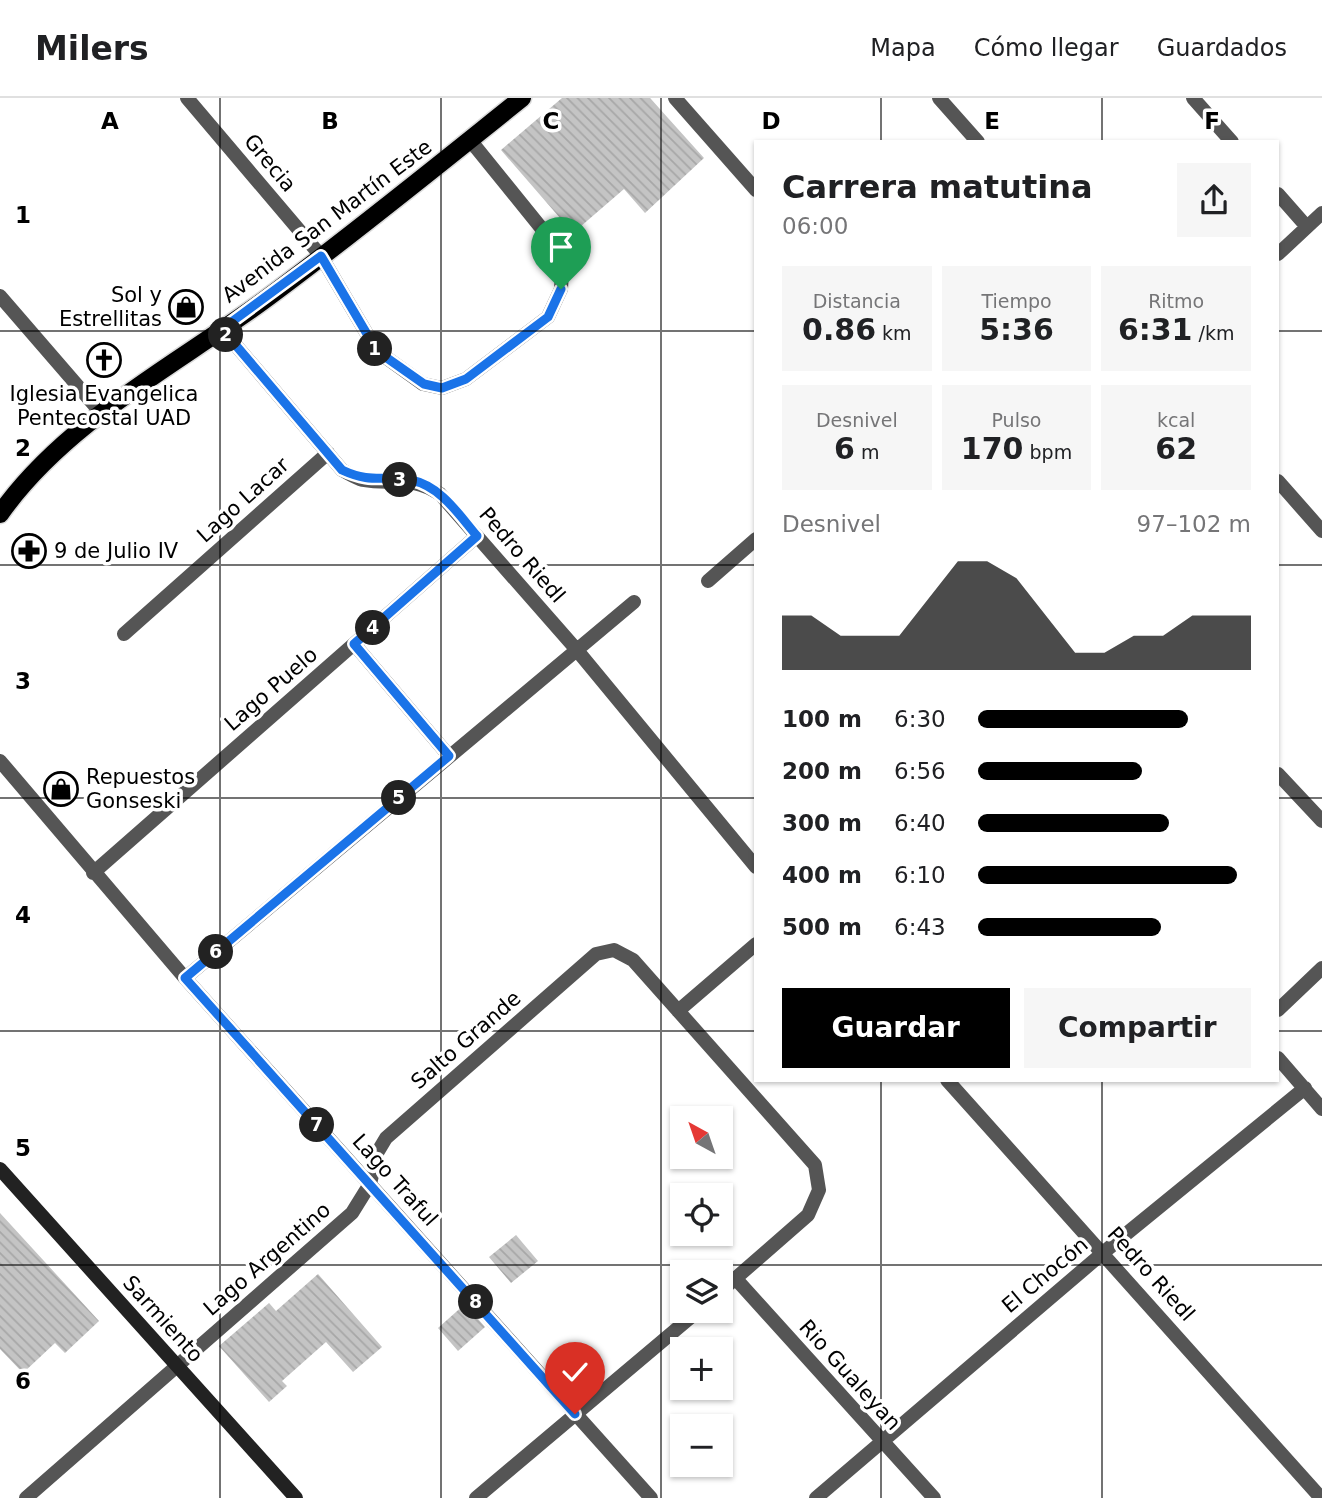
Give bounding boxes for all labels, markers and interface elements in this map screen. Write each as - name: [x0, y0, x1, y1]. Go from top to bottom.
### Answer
- text: Milers: [35, 29, 149, 68]
- text: Mapa: [870, 34, 936, 62]
- text: Cómo llegar: [974, 34, 1119, 62]
- text: Guardados: [1157, 34, 1287, 62]
- text: A: [101, 108, 119, 134]
- text: B: [321, 108, 339, 134]
- text: C: [543, 108, 559, 134]
- text: D: [761, 108, 781, 134]
- text: E: [984, 108, 1000, 134]
- text: F: [1204, 108, 1220, 134]
- street label: Grecia: [239, 129, 301, 197]
- street label: Avenida San Martín Este: [218, 134, 436, 308]
- button: share: [1177, 163, 1251, 237]
- text: Carrera matutina: [782, 168, 1093, 206]
- text: 1: [15, 202, 31, 228]
- text: 06:00: [782, 213, 848, 239]
- pin: [531, 217, 591, 289]
- icon: arrive: [542, 228, 580, 266]
- place label: Sol y Estrellitas: [59, 283, 162, 331]
- shop icon: Sol y Estrellitas: [167, 288, 205, 326]
- text: Distancia: [813, 290, 901, 312]
- text: Tiempo: [981, 290, 1052, 312]
- text: Ritmo: [1148, 290, 1204, 312]
- text: 0.86: [802, 312, 876, 347]
- text: 5:36: [979, 312, 1054, 347]
- text: 6:31: [1118, 312, 1193, 347]
- pin: 2: [208, 317, 244, 352]
- text: km: [876, 322, 912, 344]
- text: /km: [1193, 322, 1234, 344]
- text: 2: [219, 323, 232, 345]
- pin: 1: [358, 331, 392, 366]
- text: 1: [368, 337, 381, 359]
- church icon: Iglesia Evangelica Pentecostal UAD: [85, 341, 123, 379]
- place label: Iglesia Evangelica Pentecostal UAD: [10, 382, 198, 430]
- text: Desnivel: [816, 409, 898, 431]
- text: Pulso: [992, 409, 1041, 431]
- text: kcal: [1157, 409, 1195, 431]
- text: 6: [834, 431, 855, 466]
- text: 170: [961, 431, 1023, 466]
- text: 62: [1155, 431, 1197, 466]
- text: 2: [15, 435, 31, 461]
- text: m: [855, 441, 880, 463]
- text: bpm: [1023, 441, 1072, 463]
- street label: Lago Lacar: [192, 452, 294, 547]
- pin: 3: [382, 462, 418, 498]
- text: 3: [393, 468, 406, 490]
- street label: Pedro Riedl: [474, 502, 570, 608]
- text: Desnivel: [782, 511, 881, 537]
- text: 97–102 m: [1137, 511, 1251, 537]
- pharmacy icon: 9 de Julio IV: [10, 532, 48, 570]
- place label: 9 de Julio IV: [54, 539, 179, 563]
- pin: 4: [356, 610, 390, 646]
- text: 4: [366, 616, 379, 638]
- street label: Lago Puelo: [220, 642, 322, 736]
- text: 3: [15, 668, 31, 694]
- text: 100 m: [782, 706, 862, 732]
- text: 6:30: [894, 706, 946, 732]
- text: 200 m: [782, 758, 862, 784]
- text: 6:56: [894, 758, 946, 784]
- place label: Repuestos Gonseski: [86, 765, 195, 813]
- shop icon: Repuestos Gonseski: [42, 770, 80, 808]
- pin: 5: [382, 780, 416, 816]
- text: 5: [392, 786, 405, 808]
- text: 300 m: [782, 810, 862, 836]
- text: 6:40: [894, 810, 946, 836]
- text: 400 m: [782, 862, 862, 888]
- text: 6:10: [894, 862, 946, 888]
- text: 4: [15, 902, 31, 928]
- text: 500 m: [782, 914, 862, 940]
- text: 6:43: [894, 914, 946, 940]
- pin: 6: [198, 934, 234, 970]
- text: 6: [209, 940, 222, 962]
- street label: Salto Grande: [406, 986, 526, 1094]
- button: Guardar: [782, 988, 1010, 1068]
- button: Compartir: [1024, 988, 1251, 1068]
- north arrow: [670, 1106, 733, 1169]
- map controls: [670, 1106, 733, 1477]
- pin: 7: [300, 1108, 334, 1142]
- text: 7: [310, 1113, 323, 1135]
- street label: Lago Traful: [348, 1129, 442, 1231]
- text: 5: [15, 1135, 31, 1161]
- button: locate: [670, 1183, 733, 1246]
- street label: Lago Argentino: [199, 1198, 335, 1320]
- street label: Pedro Riedl: [1102, 1222, 1200, 1326]
- street label: El Chocón: [997, 1232, 1093, 1318]
- button: layers: [670, 1260, 733, 1323]
- street label: Sarmiento: [118, 1271, 208, 1367]
- pin: 8: [458, 1284, 494, 1320]
- text: 8: [469, 1290, 482, 1312]
- street label: Rio Gualeyan: [794, 1315, 906, 1435]
- button: +: [670, 1337, 733, 1400]
- pin: [545, 1342, 605, 1414]
- icon: check: [556, 1353, 594, 1391]
- text: 6: [15, 1368, 31, 1394]
- button: −: [670, 1414, 733, 1477]

